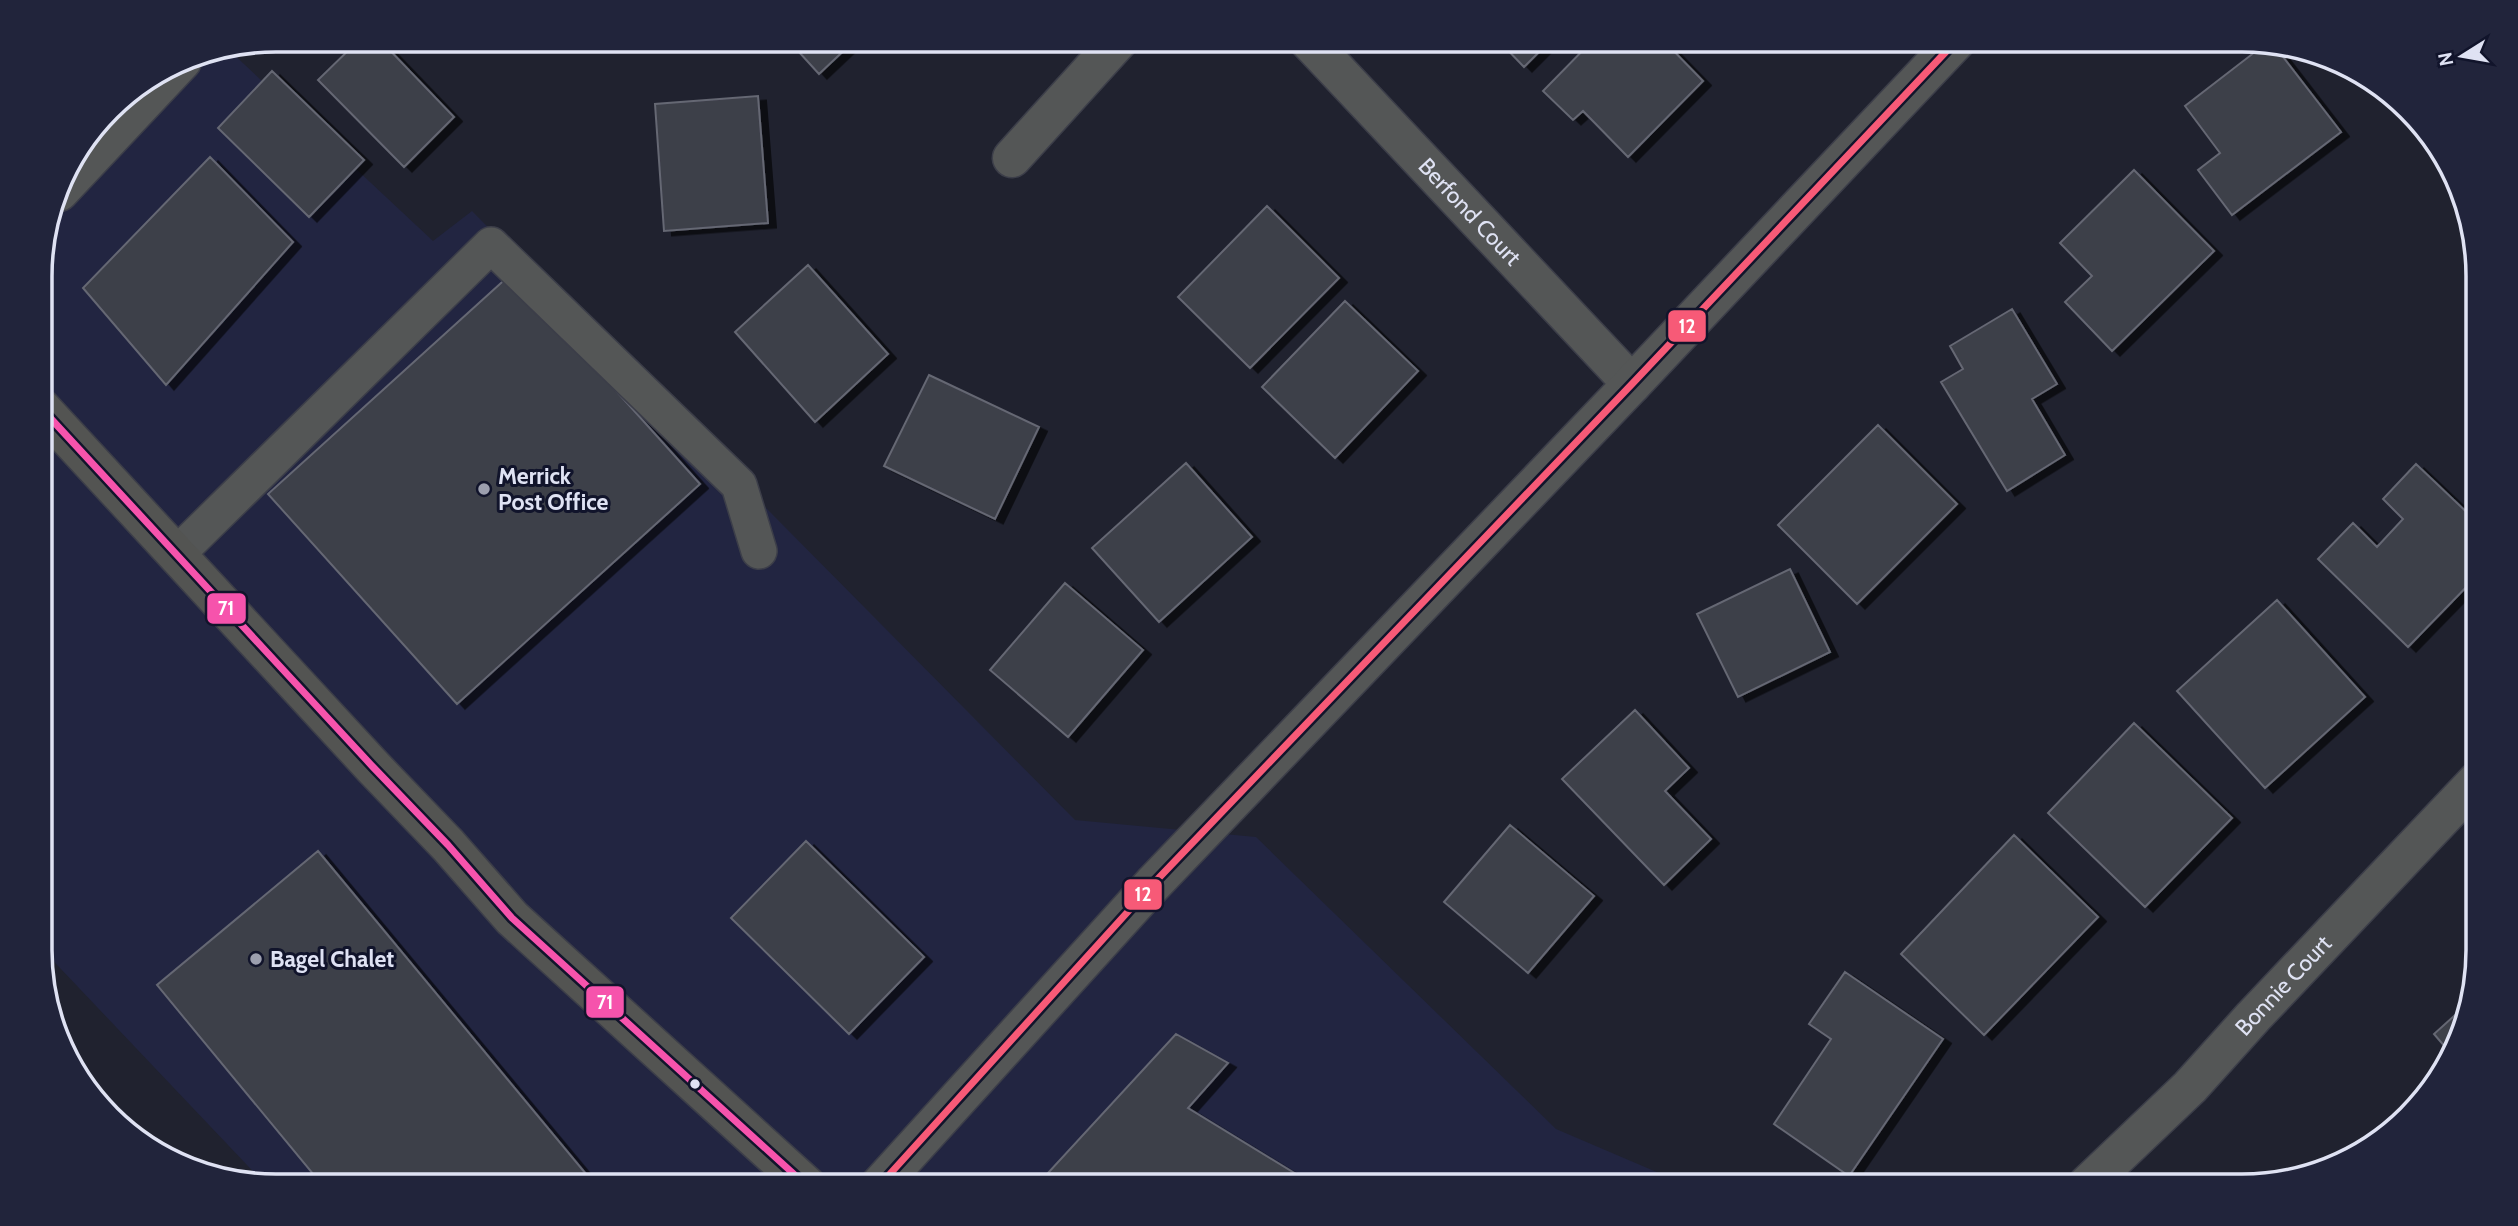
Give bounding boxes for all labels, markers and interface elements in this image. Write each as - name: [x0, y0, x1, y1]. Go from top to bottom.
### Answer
- north arrow: [2427, 21, 2497, 91]
- text: N: [2433, 50, 2458, 68]
- street label: Berfond Court: [1413, 152, 1527, 272]
- line badge: 12: [1667, 309, 1707, 343]
- text: 12: [1678, 315, 1696, 338]
- place label: Merrick Post Office: [498, 462, 609, 516]
- marker: Merrick Post Office: [476, 481, 492, 497]
- line badge: 71: [206, 592, 247, 625]
- text: 71: [218, 597, 234, 620]
- line badge: 12: [1123, 878, 1163, 911]
- text: 12: [1134, 883, 1152, 906]
- street label: Bonnie Court: [2229, 929, 2337, 1041]
- place label: Bagel Chalet: [270, 945, 394, 973]
- marker: Bagel Chalet: [248, 951, 264, 967]
- line badge: 71: [585, 985, 625, 1019]
- text: 71: [597, 991, 613, 1014]
- unlabelled marker: [688, 1077, 702, 1091]

